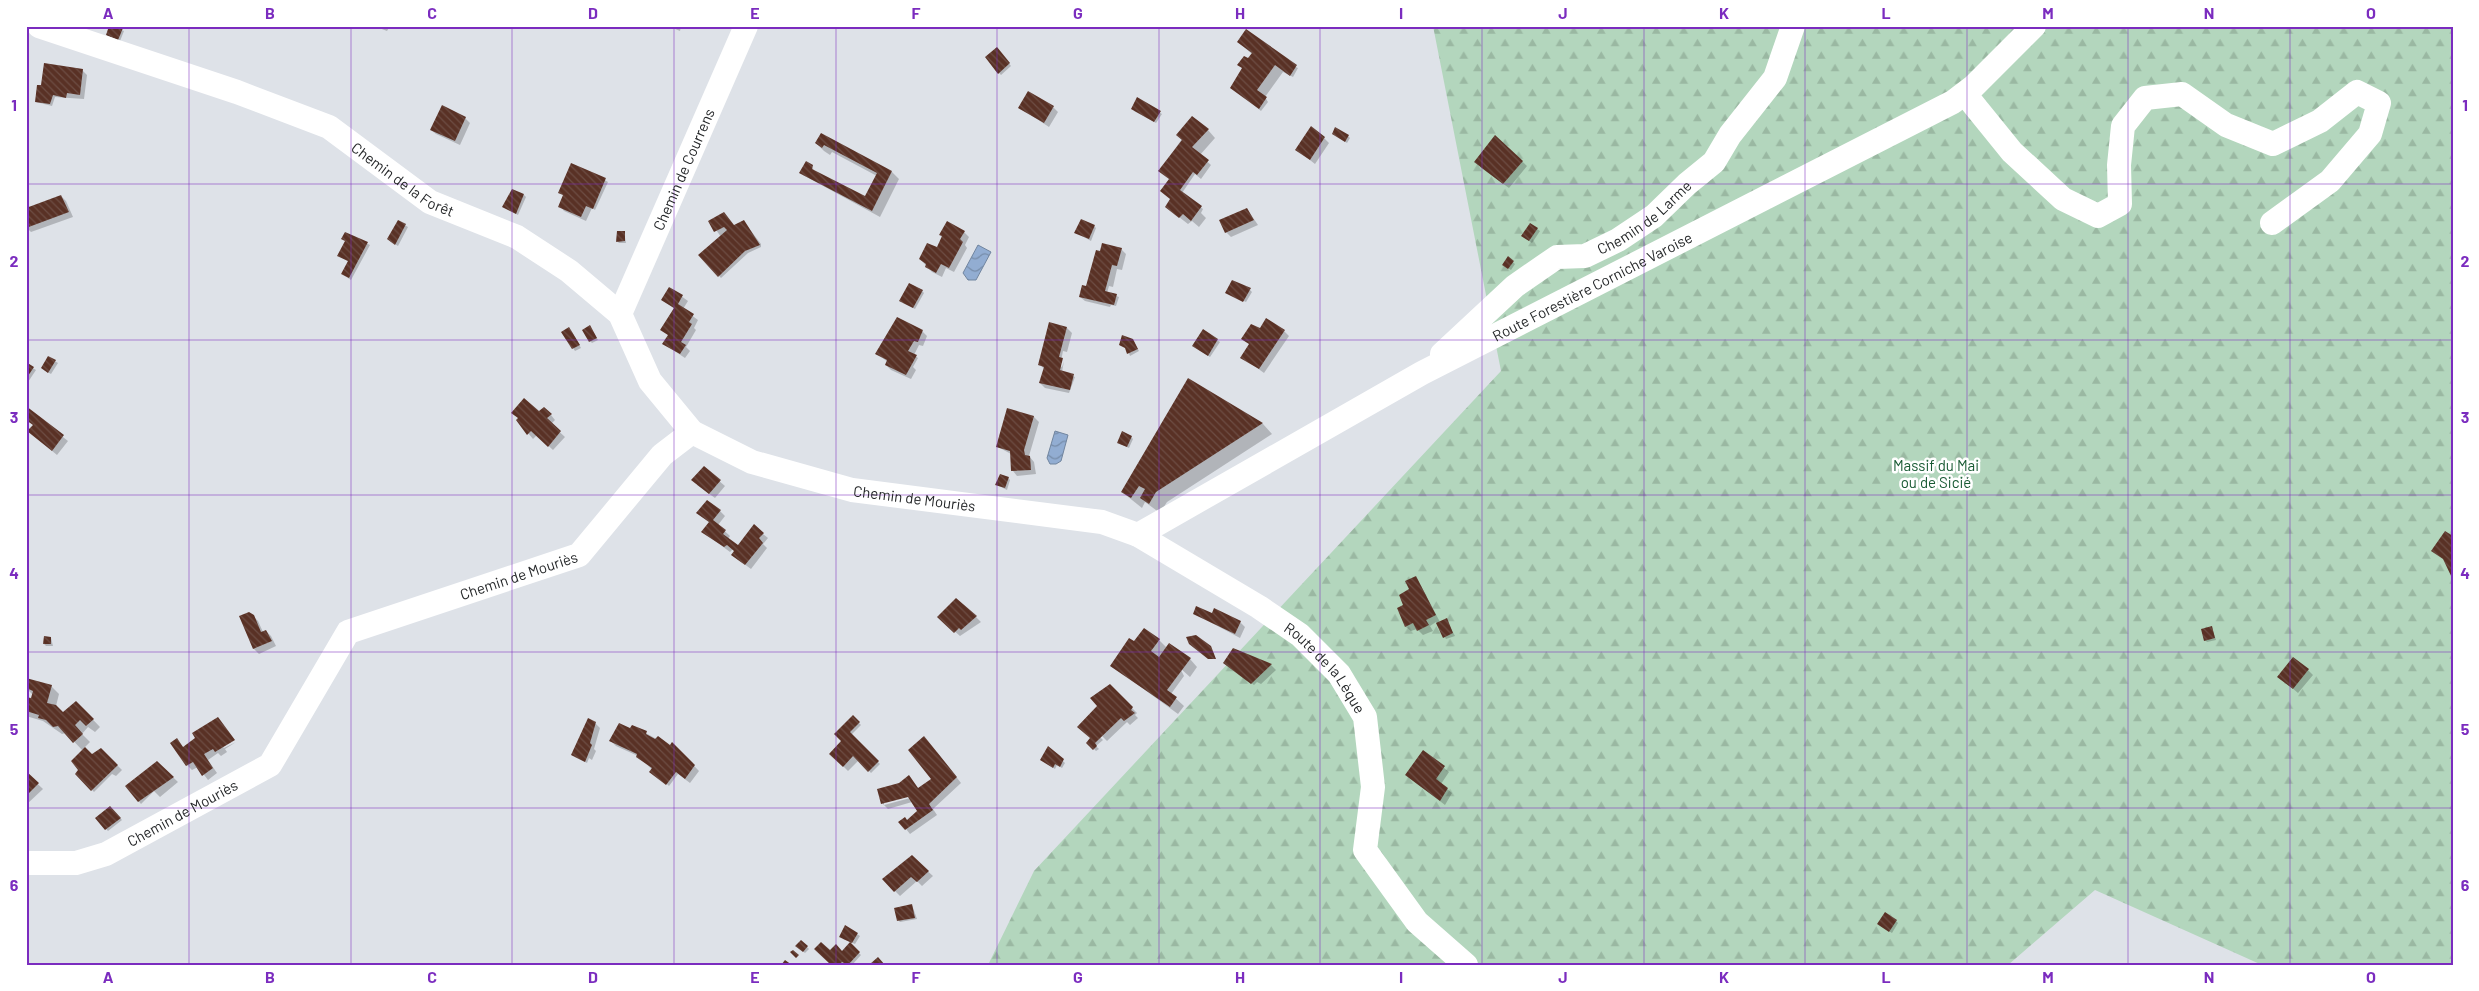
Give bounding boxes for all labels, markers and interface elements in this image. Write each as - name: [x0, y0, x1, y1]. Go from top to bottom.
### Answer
- text: A: [103, 3, 114, 22]
- text: B: [265, 3, 275, 22]
- text: C: [427, 3, 437, 22]
- text: D: [588, 3, 598, 22]
- text: E: [750, 3, 760, 22]
- text: F: [912, 3, 921, 22]
- text: G: [1073, 3, 1083, 22]
- text: H: [1235, 3, 1245, 22]
- text: I: [1399, 3, 1403, 22]
- text: J: [1558, 3, 1568, 22]
- text: K: [1719, 3, 1729, 22]
- text: L: [1881, 3, 1891, 22]
- text: M: [2042, 3, 2054, 22]
- text: N: [2204, 3, 2214, 22]
- text: O: [2366, 3, 2376, 22]
- text: 1: [11, 95, 17, 114]
- text: 1: [2462, 95, 2468, 114]
- street label: Chemin de Courrens: [649, 106, 718, 233]
- street label: Chemin de la Forêt: [348, 138, 457, 220]
- street label: Chemin de Larme: [1594, 176, 1695, 258]
- street label: Route Forestière Corniche Varoise: [1489, 228, 1695, 345]
- text: 2: [10, 251, 19, 270]
- text: 2: [2461, 251, 2470, 270]
- text: 3: [10, 407, 18, 426]
- text: 3: [2461, 407, 2469, 426]
- park label: Massif du Mai ou de Sicié: [1893, 456, 1979, 491]
- street label: Chemin de Mouriès: [852, 481, 977, 515]
- street label: Chemin de Mouriès: [457, 547, 580, 603]
- text: 4: [9, 563, 19, 582]
- text: 4: [2460, 563, 2470, 582]
- street label: Route de la Lèque: [1281, 618, 1369, 716]
- text: 5: [10, 719, 19, 738]
- text: 5: [2461, 719, 2470, 738]
- street label: Chemin de Mouriès: [124, 775, 241, 850]
- text: 6: [10, 875, 19, 894]
- text: 6: [2461, 875, 2470, 894]
- text: A: [103, 967, 114, 986]
- text: B: [265, 967, 275, 986]
- text: C: [427, 967, 437, 986]
- text: D: [588, 967, 598, 986]
- text: E: [750, 967, 760, 986]
- text: F: [912, 967, 921, 986]
- text: G: [1073, 967, 1083, 986]
- text: H: [1235, 967, 1245, 986]
- text: I: [1399, 967, 1403, 986]
- text: J: [1558, 967, 1568, 986]
- text: K: [1719, 967, 1729, 986]
- text: L: [1881, 967, 1891, 986]
- text: M: [2042, 967, 2054, 986]
- text: N: [2204, 967, 2214, 986]
- text: O: [2366, 967, 2376, 986]

